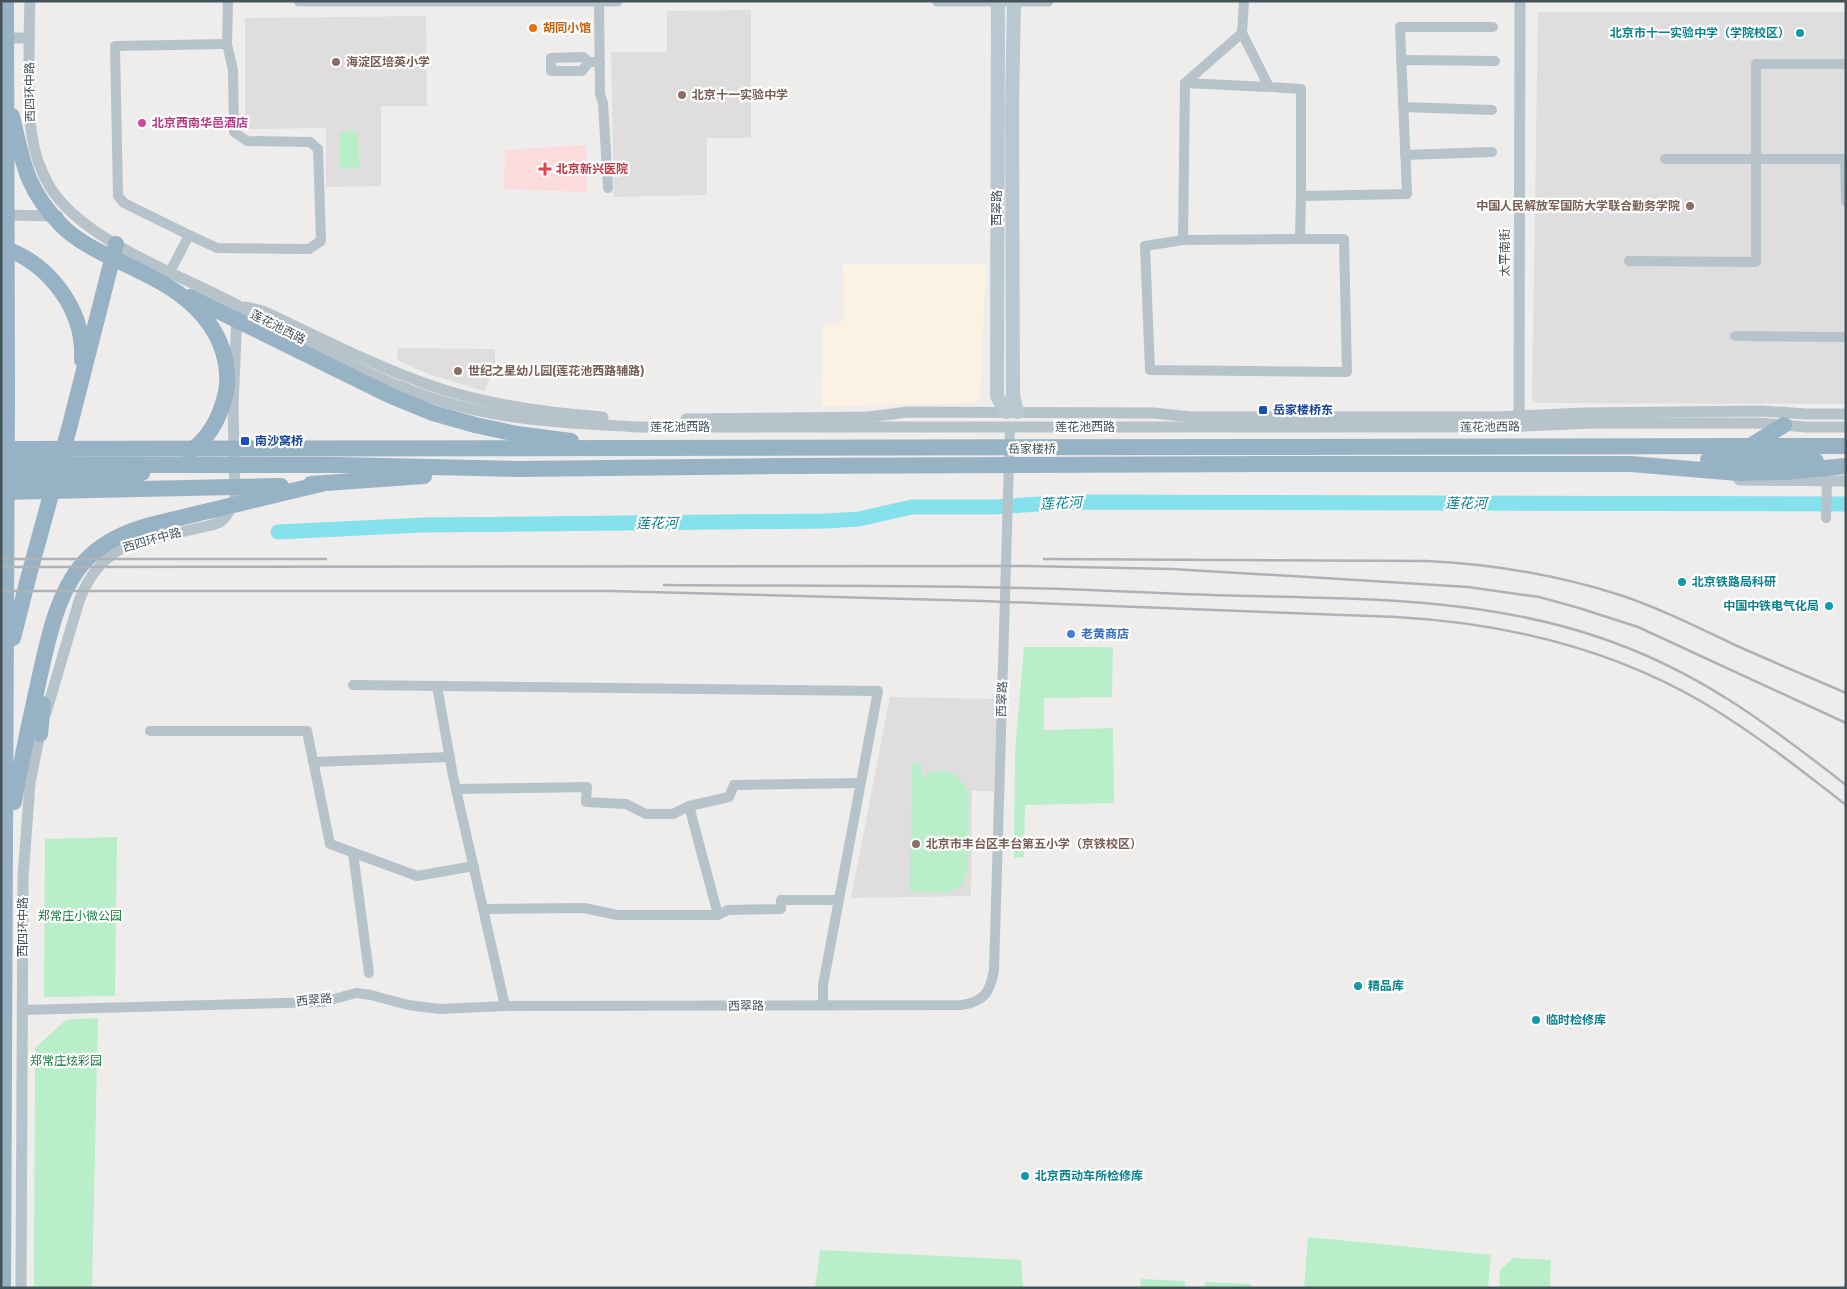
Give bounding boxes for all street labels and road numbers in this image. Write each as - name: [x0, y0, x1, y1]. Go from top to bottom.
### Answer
- street label: 西四环中路: [21, 62, 38, 122]
- street label: 西翠路: [989, 190, 1004, 226]
- street label: 太平南街: [1497, 229, 1512, 277]
- street label: 莲花池西路: [248, 306, 308, 347]
- street label: 莲花池西路: [1460, 418, 1520, 435]
- street label: 莲花池西路: [650, 419, 710, 434]
- street label: 莲花池西路: [1055, 419, 1115, 434]
- street label: 岳家楼桥: [1008, 441, 1056, 456]
- street label: 西四环中路: [121, 524, 183, 555]
- street label: 西翠路: [993, 681, 1010, 717]
- street label: 西四环中路: [15, 897, 30, 957]
- street label: 西翠路: [295, 990, 333, 1009]
- street label: 西翠路: [728, 998, 764, 1013]

